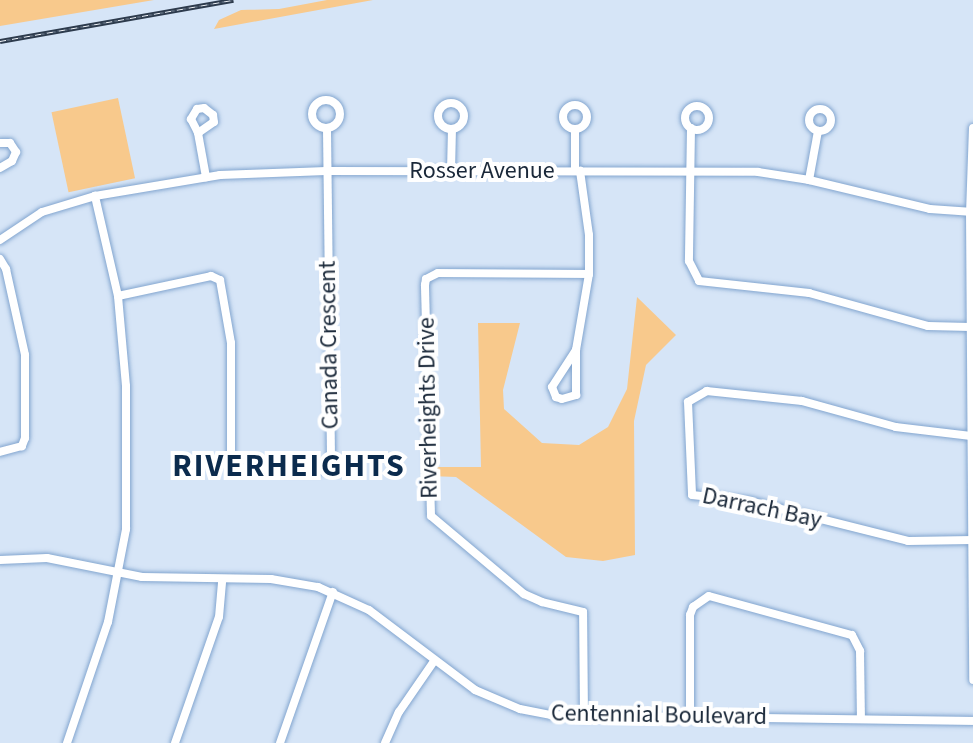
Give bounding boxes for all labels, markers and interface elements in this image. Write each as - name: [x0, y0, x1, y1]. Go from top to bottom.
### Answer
- street label: Rosser Avenue: [409, 157, 555, 185]
- street label: Canada Crescent: [313, 260, 345, 430]
- street label: Riverheights Drive: [412, 317, 444, 499]
- district label: RIVERHEIGHTS: [172, 447, 406, 485]
- street label: Darrach Bay: [700, 481, 824, 535]
- street label: Centennial Boulevard: [551, 699, 767, 731]

